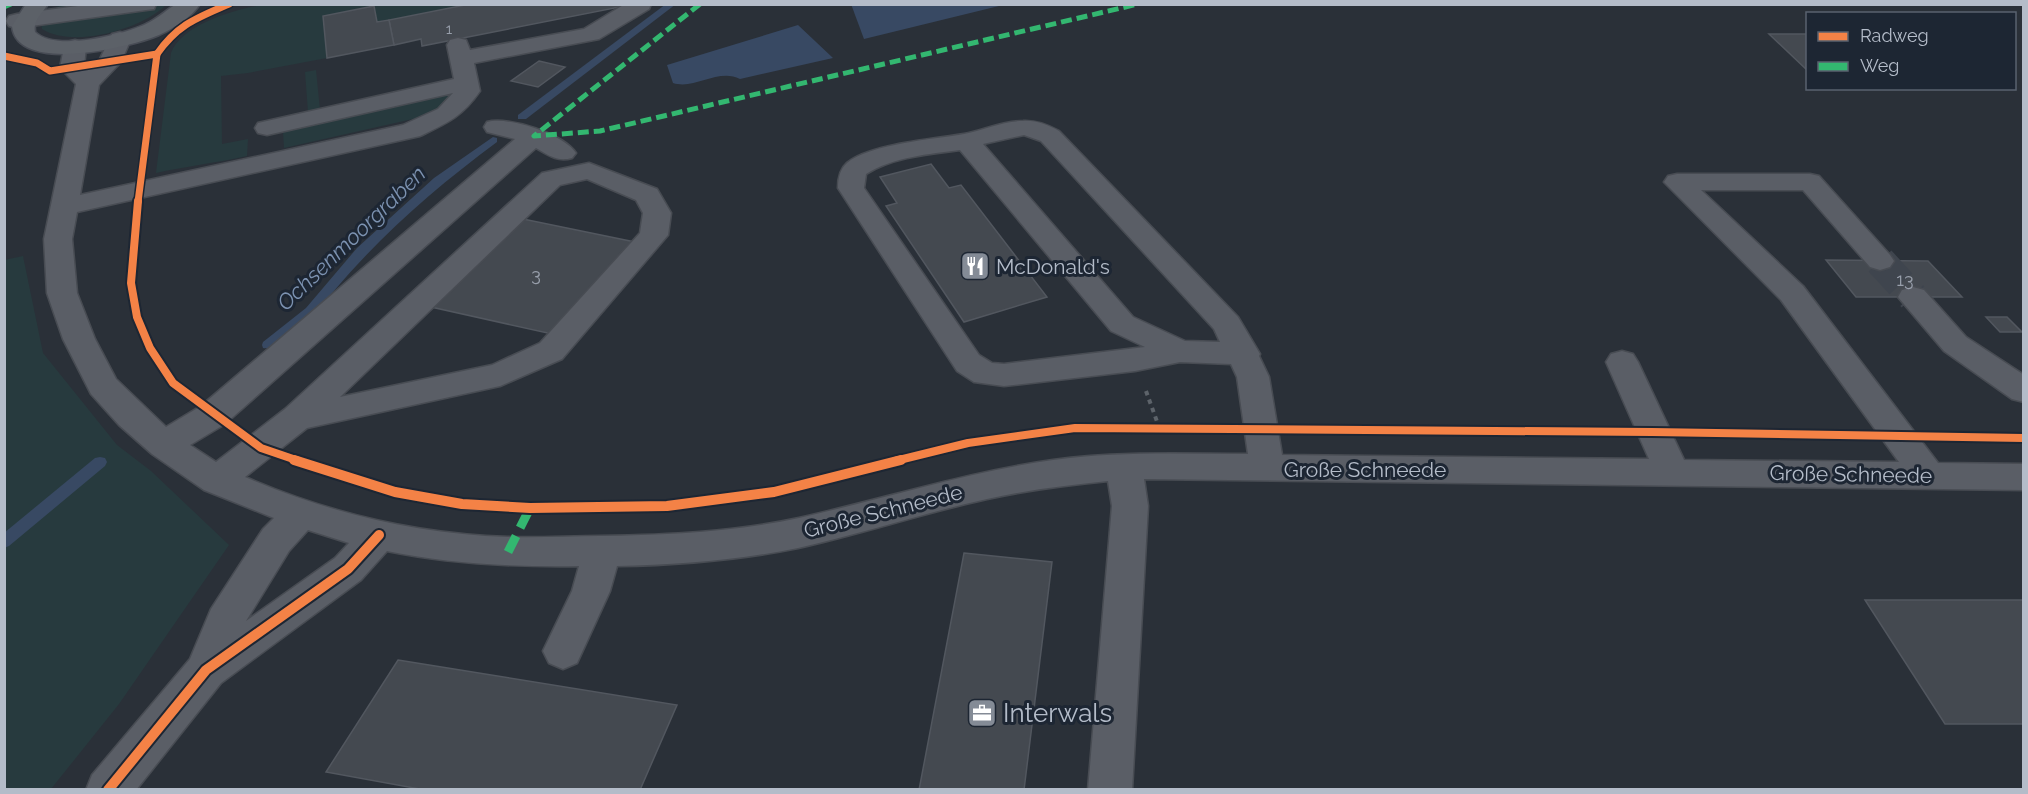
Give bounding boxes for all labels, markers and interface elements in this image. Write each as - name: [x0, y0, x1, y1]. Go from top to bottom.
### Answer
- legend: [1806, 12, 2016, 90]
- house number: 1: [446, 20, 453, 38]
- text: Radweg: [1860, 25, 1929, 46]
- text: Weg: [1860, 55, 1899, 76]
- water label: Ochsenmoorgraben: [271, 160, 431, 316]
- restaurant icon: McDonald's: [959, 250, 991, 282]
- place label: McDonald's: [996, 254, 1110, 279]
- house number: 3: [531, 264, 541, 285]
- house number: 13: [1896, 269, 1914, 290]
- street label: Große Schneede: [1284, 457, 1446, 482]
- street label: Große Schneede: [1769, 460, 1933, 488]
- street label: Große Schneede: [801, 479, 965, 543]
- office icon: Interwals: [966, 697, 998, 729]
- place label: Interwals: [1003, 698, 1112, 728]

